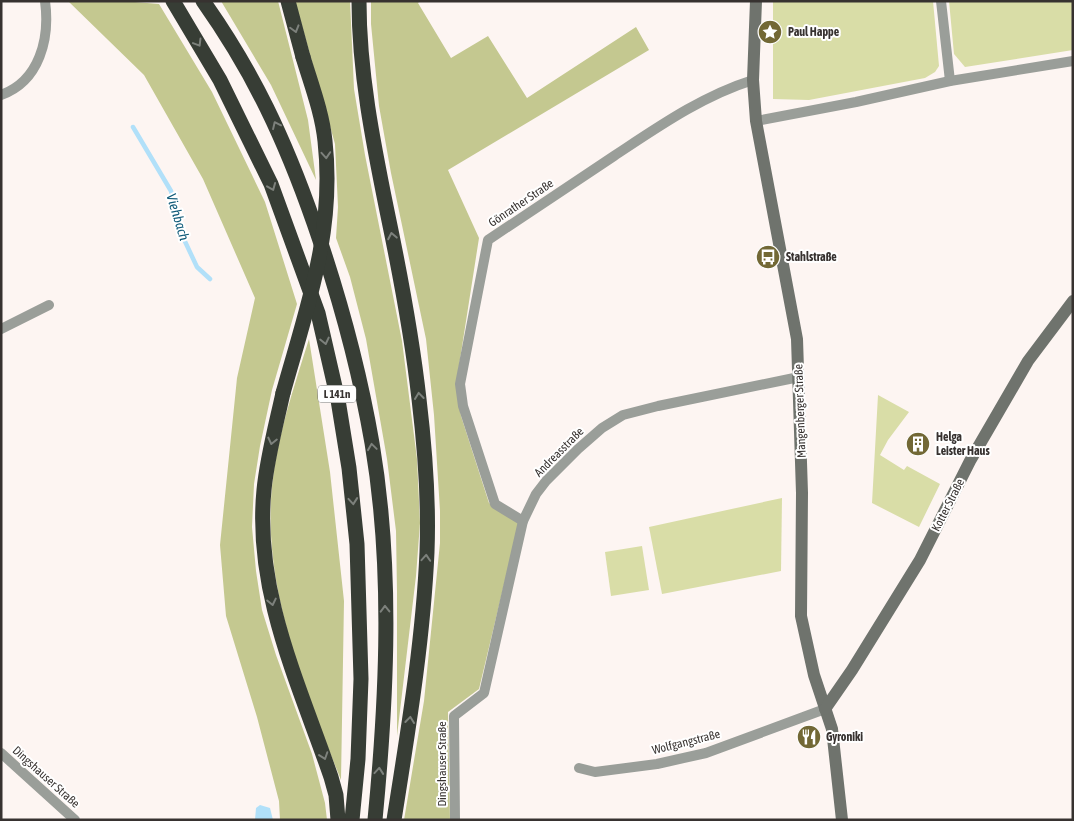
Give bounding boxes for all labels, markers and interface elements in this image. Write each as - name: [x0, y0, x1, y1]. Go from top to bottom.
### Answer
- place icon: Paul Happe: [757, 19, 783, 45]
- one-way arrow: [289, 24, 299, 33]
- place label: Paul Happe: [788, 25, 840, 39]
- one-way arrow: [192, 37, 202, 46]
- one-way arrow: [271, 121, 282, 130]
- one-way arrow: [320, 151, 331, 159]
- street label: Gönrather Straße: [486, 176, 556, 230]
- one-way arrow: [266, 183, 276, 191]
- water label: Viehbach: [163, 192, 193, 243]
- one-way arrow: [387, 231, 398, 240]
- bus stop icon: Stahlstraße: [755, 244, 781, 270]
- place label: Stahlstraße: [786, 250, 837, 264]
- one-way arrow: [319, 337, 330, 345]
- street label: Mangenberger Straße: [791, 364, 809, 458]
- road number: L 141n: [318, 386, 356, 402]
- one-way arrow: [414, 392, 425, 400]
- street label: Andreasstraße: [531, 424, 587, 480]
- place label: Helga Leister Haus: [936, 430, 990, 458]
- building icon: Helga Leister Haus: [905, 431, 931, 457]
- one-way arrow: [267, 437, 278, 445]
- one-way arrow: [367, 443, 378, 451]
- street label: Kotter Straße: [929, 476, 967, 534]
- one-way arrow: [347, 497, 358, 505]
- one-way arrow: [421, 554, 432, 562]
- one-way arrow: [266, 598, 277, 607]
- one-way arrow: [380, 605, 390, 612]
- one-way arrow: [404, 715, 414, 724]
- street label: Dingshauser Straße: [435, 721, 449, 807]
- restaurant icon: Gyroniki: [796, 724, 822, 750]
- street label: Wolfgangstraße: [651, 727, 721, 757]
- place label: Gyroniki: [826, 730, 863, 744]
- street label: Dingshauser Straße: [10, 743, 82, 811]
- one-way arrow: [318, 751, 328, 760]
- one-way arrow: [373, 767, 384, 775]

